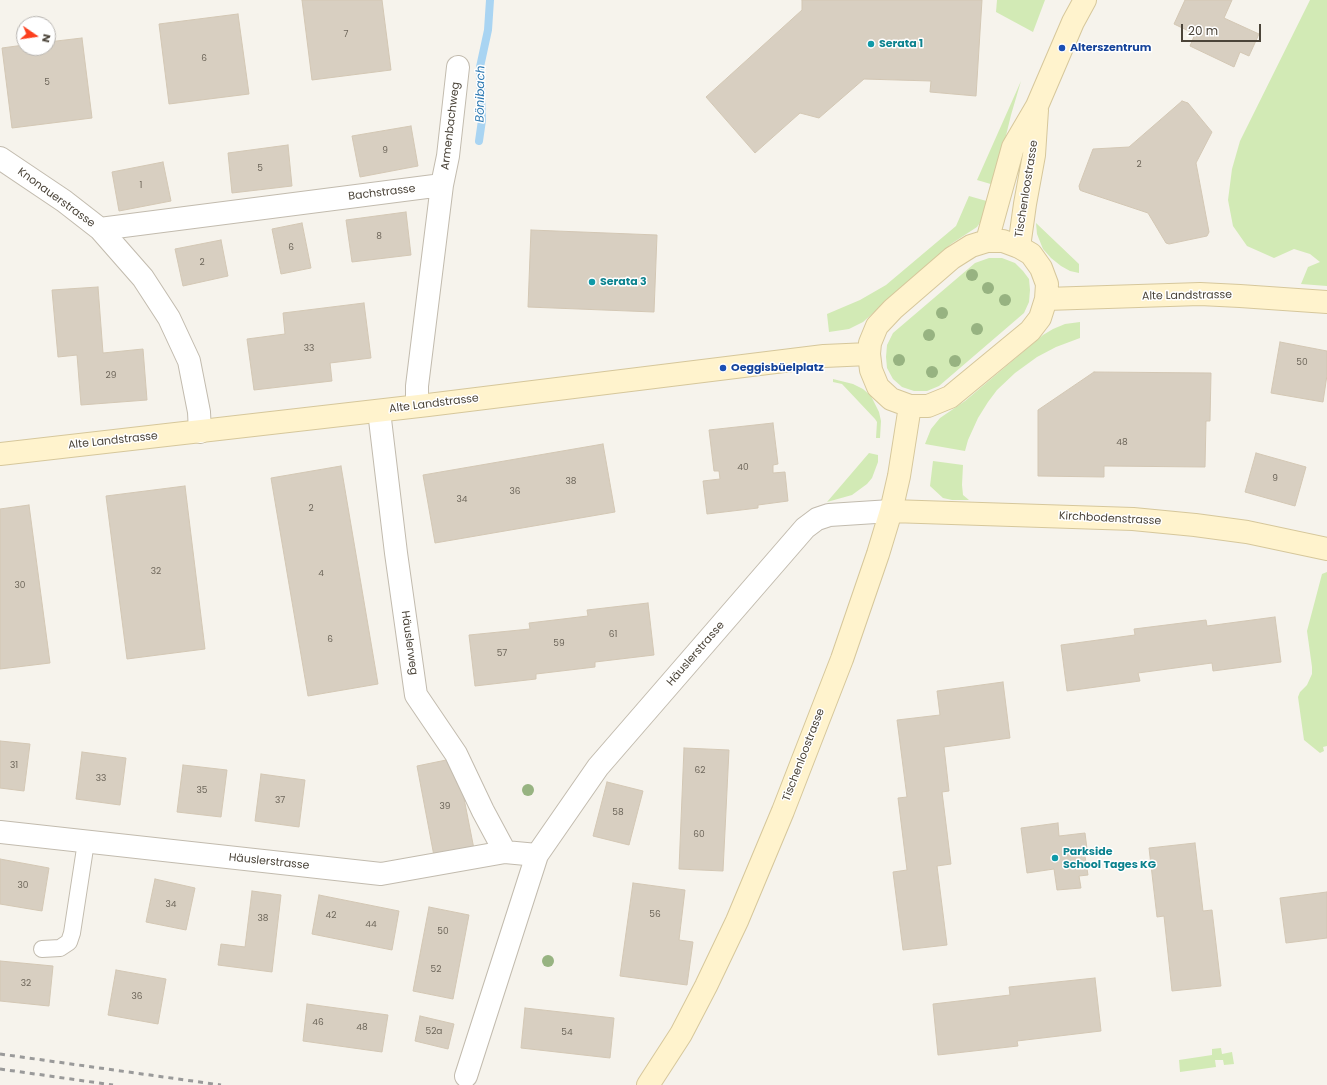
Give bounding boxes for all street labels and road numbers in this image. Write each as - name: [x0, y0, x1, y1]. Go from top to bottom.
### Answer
- street label: Armenbachweg: [439, 81, 463, 171]
- street label: Tischenloostrasse: [1013, 139, 1041, 239]
- street label: Knonauerstrasse: [15, 165, 97, 231]
- street label: Bachstrasse: [348, 182, 416, 204]
- street label: Alte Landstrasse: [1142, 289, 1232, 303]
- street label: Alte Landstrasse: [388, 392, 480, 416]
- street label: Alte Landstrasse: [67, 430, 159, 452]
- street label: Kirchbodenstrasse: [1058, 510, 1162, 528]
- street label: Häuslerweg: [398, 610, 420, 676]
- street label: Häuslerstrasse: [664, 619, 728, 689]
- street label: Tischenloostrasse: [780, 707, 828, 803]
- street label: Häuslerstrasse: [228, 851, 310, 873]

